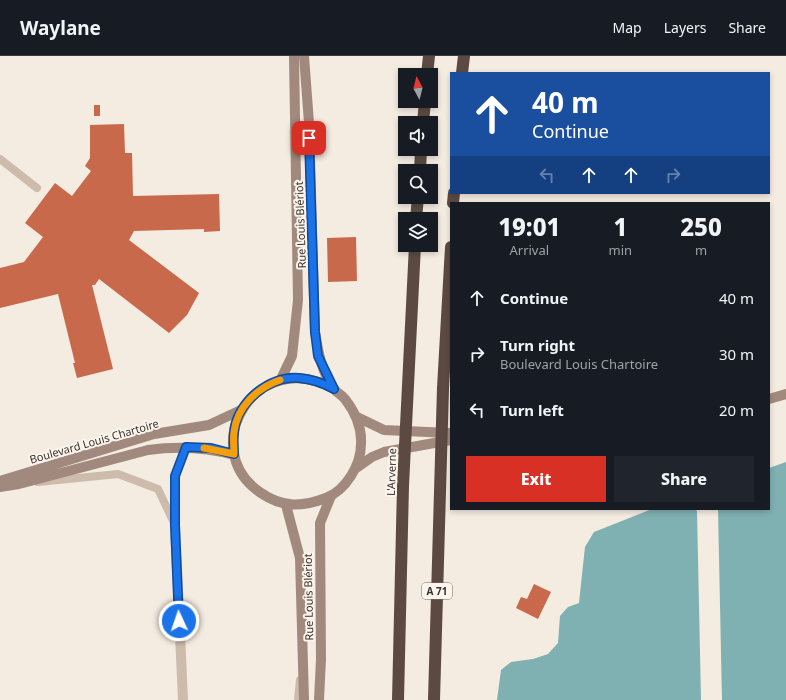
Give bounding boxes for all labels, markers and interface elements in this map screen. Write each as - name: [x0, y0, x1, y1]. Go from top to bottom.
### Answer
- text: Waylane: [20, 15, 101, 41]
- text: Map: [613, 18, 642, 37]
- text: Layers: [664, 18, 706, 37]
- text: Share: [728, 18, 766, 37]
- north arrow: [398, 68, 438, 108]
- map controls: [398, 68, 438, 252]
- text: 40 m: [532, 83, 599, 121]
- icon: ahead: [466, 88, 518, 140]
- button: sound: [398, 116, 438, 156]
- text: Continue: [532, 119, 609, 143]
- pin: [292, 121, 326, 155]
- icon: arrive: [298, 127, 320, 149]
- button: search: [398, 164, 438, 204]
- icon: left: [536, 164, 558, 186]
- icon: ahead: [578, 164, 600, 186]
- icon: ahead: [620, 164, 642, 186]
- icon: right: [662, 164, 684, 186]
- street label: Rue Louis Blériot: [291, 181, 309, 269]
- text: 19:01: [498, 210, 560, 243]
- text: 1: [613, 210, 627, 243]
- text: 250: [680, 210, 722, 243]
- button: layers: [398, 212, 438, 252]
- text: Arrival: [509, 241, 549, 259]
- text: min: [609, 241, 632, 259]
- text: m: [695, 241, 707, 259]
- icon: ahead: [466, 287, 488, 309]
- text: Continue: [500, 288, 568, 308]
- text: 40 m: [719, 288, 754, 308]
- text: Turn right: [500, 335, 575, 355]
- icon: right: [466, 343, 488, 365]
- text: 30 m: [719, 344, 754, 364]
- text: Boulevard Louis Chartoire: [500, 355, 658, 373]
- icon: left: [466, 399, 488, 421]
- text: Turn left: [500, 400, 564, 420]
- text: 20 m: [719, 400, 754, 420]
- street label: Boulevard Louis Chartoire: [28, 415, 160, 467]
- street label: L'Arverne: [383, 448, 399, 496]
- button: Exit: [466, 456, 606, 502]
- button: Share: [614, 456, 754, 502]
- street label: Rue Louis Blériot: [300, 553, 316, 641]
- road number: A 71: [422, 583, 452, 599]
- position arrow: [158, 600, 200, 642]

